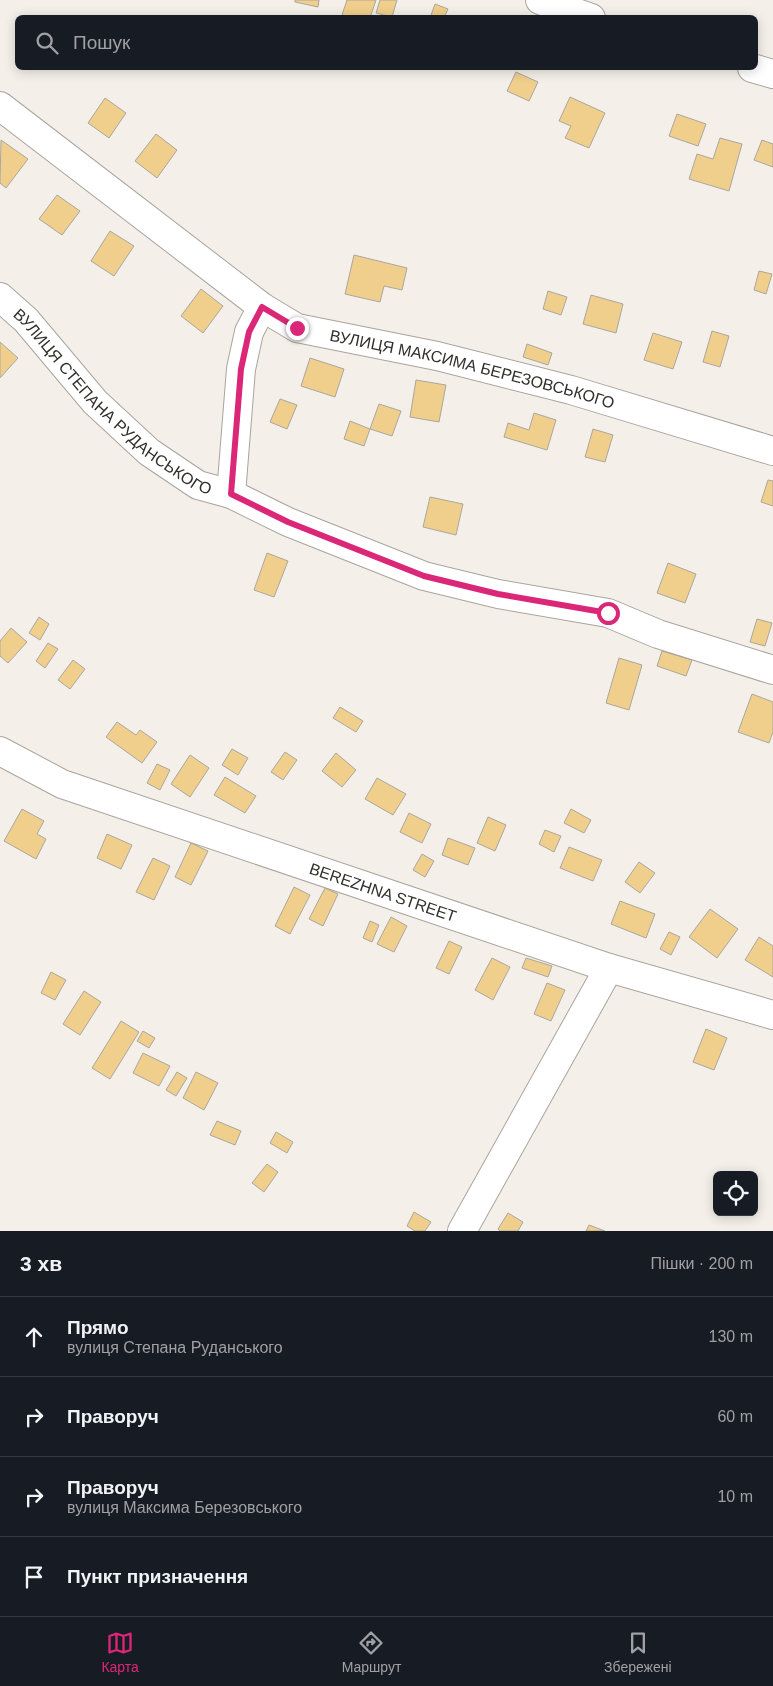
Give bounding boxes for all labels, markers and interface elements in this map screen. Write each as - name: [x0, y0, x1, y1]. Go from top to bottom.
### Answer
- search box: [15, 15, 758, 70]
- icon: search: [33, 29, 61, 57]
- text: Пошук: [73, 32, 130, 53]
- street label: ВУЛИЦЯ СТЕПАНА РУДАНСЬКОГО: [10, 305, 213, 497]
- route end: [286, 317, 309, 340]
- street label: ВУЛИЦЯ МАКСИМА БЕРЕЗОВСЬКОГО: [328, 327, 617, 412]
- route start: [597, 602, 620, 625]
- street label: BEREZHNA STREET: [307, 860, 459, 925]
- map controls: [713, 1171, 758, 1216]
- button: locate: [713, 1171, 758, 1216]
- text: 3 хв: [20, 1252, 62, 1275]
- text: Пішки · 200 m: [650, 1255, 753, 1272]
- text: Прямо: [67, 1317, 129, 1338]
- icon: ahead: [20, 1323, 48, 1351]
- text: 130 m: [709, 1328, 753, 1345]
- text: вулиця Степана Руданського: [67, 1339, 283, 1356]
- icon: right: [20, 1403, 48, 1431]
- text: Праворуч: [67, 1406, 159, 1427]
- text: 60 m: [717, 1408, 753, 1425]
- text: Праворуч: [67, 1477, 159, 1498]
- icon: right: [20, 1483, 48, 1511]
- text: 10 m: [717, 1488, 753, 1505]
- text: вулиця Максима Березовського: [67, 1499, 302, 1516]
- icon: arrive: [20, 1563, 48, 1591]
- text: Пункт призначення: [67, 1566, 248, 1587]
- tab: Карта: [101, 1629, 139, 1675]
- tab: Маршрут: [342, 1629, 401, 1675]
- tab: Збережені: [604, 1629, 672, 1675]

